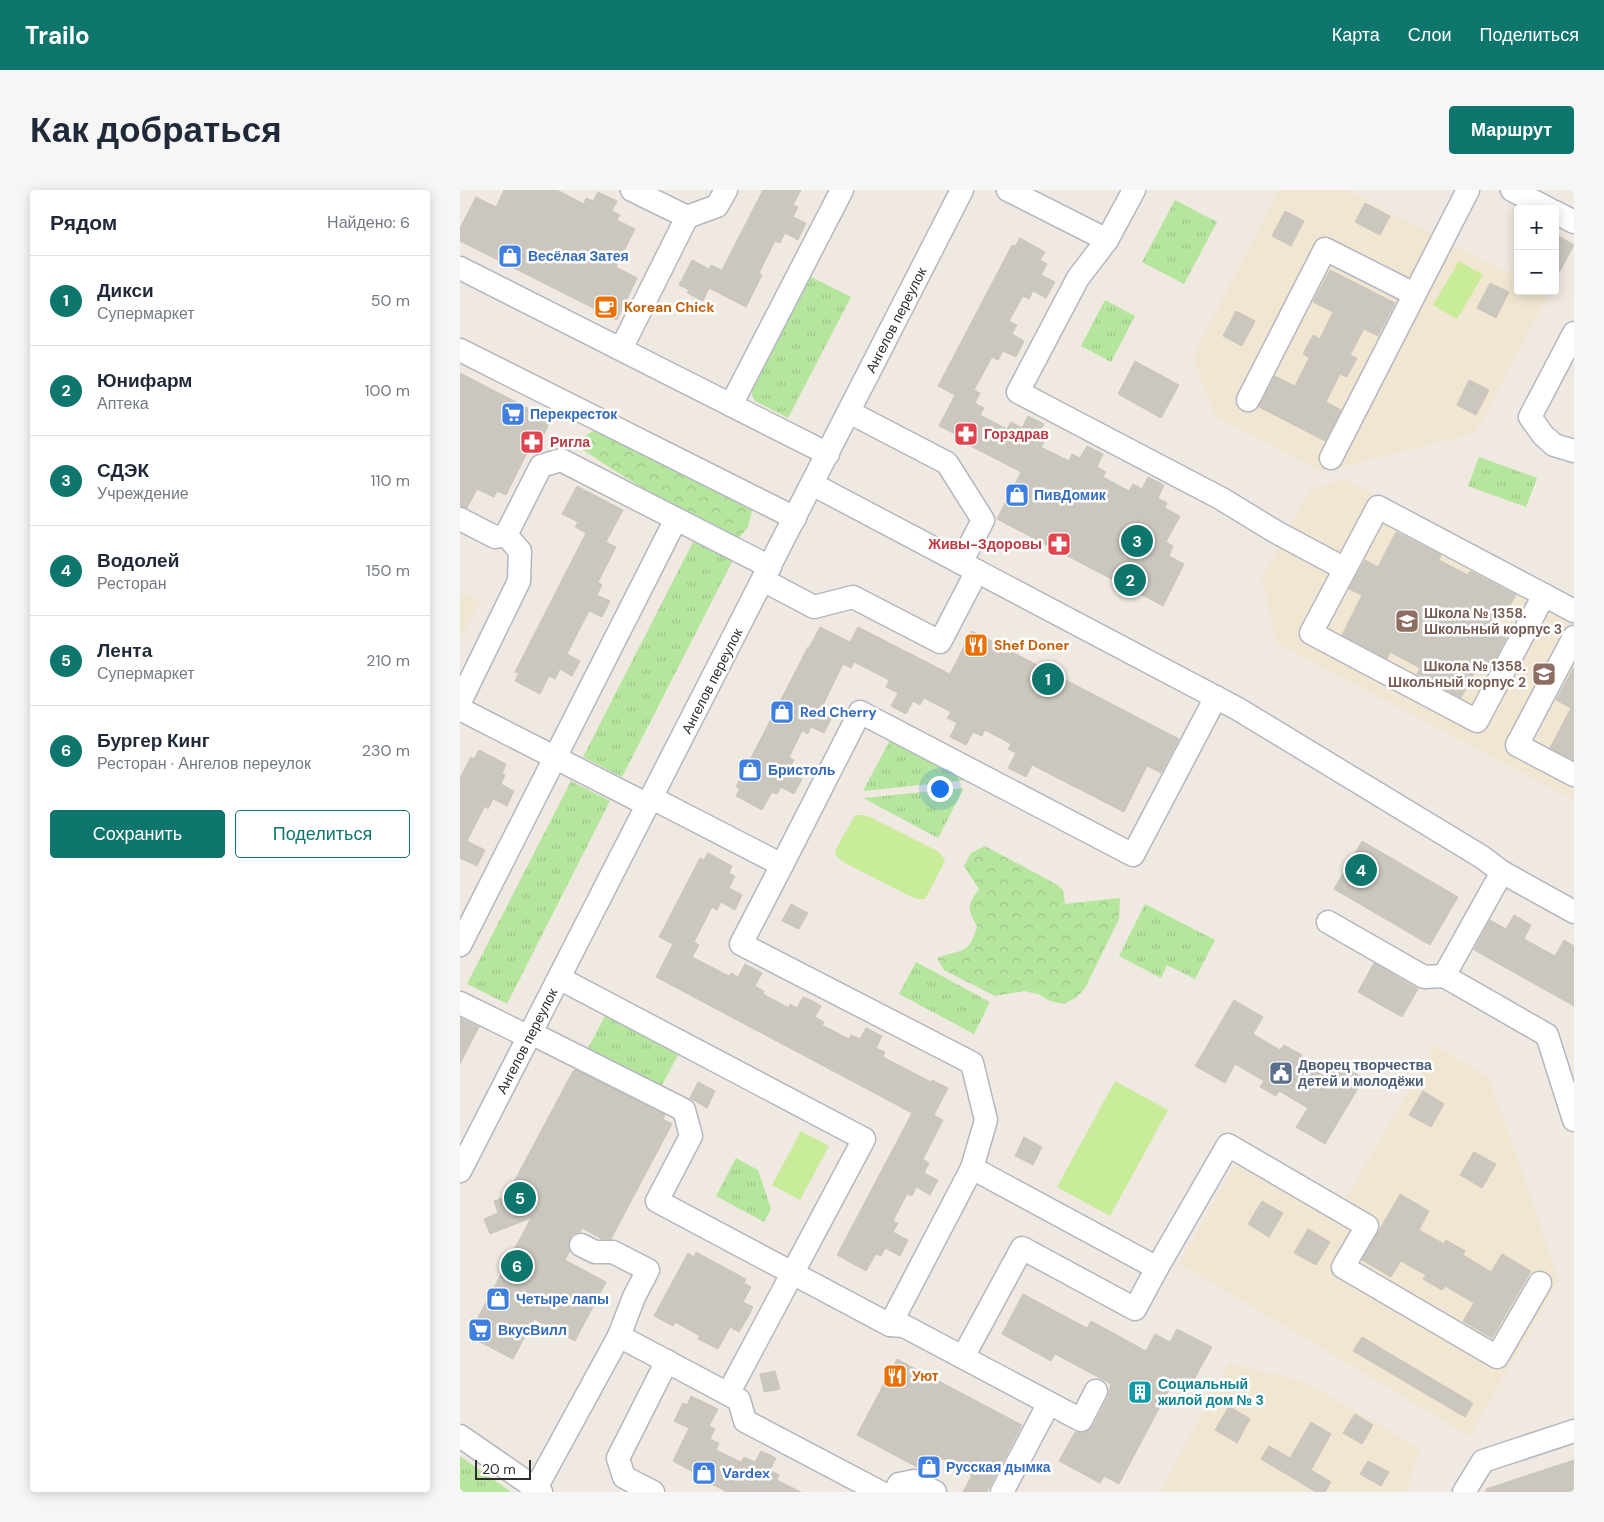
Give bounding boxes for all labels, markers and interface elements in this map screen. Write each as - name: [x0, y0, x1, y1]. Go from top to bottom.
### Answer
- text: Trailo: [25, 20, 90, 51]
- text: Карта: [1332, 23, 1380, 47]
- text: Слои: [1408, 23, 1452, 47]
- text: Поделиться: [1480, 23, 1579, 47]
- button: Маршрут: [1449, 106, 1574, 154]
- text: Как добраться: [30, 107, 282, 153]
- map controls: [1514, 205, 1559, 295]
- button: +: [1514, 205, 1559, 250]
- text: Рядом: [50, 209, 117, 237]
- text: Найдено: 6: [327, 212, 410, 233]
- shop icon: Весёлая Затея: [497, 243, 523, 269]
- place label: Весёлая Затея: [528, 247, 629, 265]
- button: −: [1514, 250, 1559, 295]
- street label: Ангелов переулок: [862, 263, 931, 376]
- text: Дикси: [97, 278, 154, 303]
- text: 1: [63, 290, 69, 311]
- text: 50 m: [371, 290, 410, 311]
- cafe icon: Korean Chick: [593, 294, 619, 320]
- place label: Korean Chick: [624, 298, 715, 316]
- text: Супермаркет: [97, 303, 195, 324]
- text: Юнифарм: [97, 368, 192, 393]
- text: 2: [61, 380, 71, 401]
- text: 100 m: [365, 380, 410, 401]
- text: Аптека: [97, 393, 149, 414]
- supermarket icon: Перекресток: [500, 401, 526, 427]
- place label: Перекресток: [530, 405, 618, 423]
- pharmacy icon: Горздрав: [953, 421, 979, 447]
- place label: Горздрав: [984, 425, 1049, 443]
- pharmacy icon: Ригла: [519, 429, 545, 455]
- place label: Ригла: [550, 433, 590, 451]
- text: СДЭК: [97, 458, 149, 483]
- text: 3: [61, 470, 71, 491]
- text: 110 m: [371, 470, 410, 491]
- shop icon: ПивДомик: [1004, 482, 1030, 508]
- text: Учреждение: [97, 483, 189, 504]
- place label: ПивДомик: [1034, 486, 1107, 504]
- pin: 3: [1121, 522, 1153, 560]
- pharmacy icon: Живы-Здоровы: [1046, 531, 1072, 557]
- place label: Живы-Здоровы: [927, 535, 1042, 553]
- text: Водолей: [97, 548, 179, 573]
- text: 4: [61, 560, 71, 581]
- text: 150 m: [366, 560, 410, 581]
- pin: 2: [1114, 561, 1146, 599]
- text: Ресторан: [97, 573, 167, 594]
- place label: Школа № 1358. Школьный корпус 3: [1424, 604, 1562, 638]
- school or university icon: Школа № 1358. Школьный корпус 3: [1394, 608, 1420, 634]
- street label: Ангелов переулок: [678, 624, 747, 737]
- restaurant icon: Shef Doner: [963, 632, 989, 658]
- place label: Shef Doner: [994, 636, 1070, 654]
- text: Лента: [97, 638, 152, 663]
- text: 5: [61, 650, 71, 671]
- text: 210 m: [366, 650, 410, 671]
- place label: Школа № 1358. Школьный корпус 2: [1388, 657, 1526, 691]
- pin: 1: [1032, 660, 1064, 698]
- school or university icon: Школа № 1358. Школьный корпус 2: [1531, 661, 1557, 687]
- text: Супермаркет: [97, 663, 195, 684]
- shop icon: Red Cherry: [769, 699, 795, 725]
- place label: Red Cherry: [800, 703, 877, 721]
- text: Бургер Кинг: [97, 728, 210, 753]
- text: 6: [61, 740, 71, 761]
- text: 230 m: [362, 740, 410, 761]
- text: Ресторан · Ангелов переулок: [97, 753, 311, 774]
- shop icon: Бристоль: [737, 757, 763, 783]
- place label: Бристоль: [768, 761, 836, 779]
- your location: [927, 776, 953, 802]
- button: Сохранить: [50, 810, 225, 858]
- button: Поделиться: [235, 810, 410, 858]
- pin: 4: [1345, 851, 1377, 889]
- street label: Ангелов переулок: [493, 984, 562, 1097]
- place label: Дворец творчества детей и молодёжи: [1298, 1056, 1432, 1090]
- public building icon: Дворец творчества детей и молодёжи: [1268, 1060, 1294, 1086]
- pin: 5: [504, 1179, 536, 1217]
- pin: 6: [501, 1247, 533, 1285]
- shop icon: Четыре лапы: [485, 1286, 511, 1312]
- place label: Четыре лапы: [516, 1290, 609, 1308]
- supermarket icon: ВкусВилл: [467, 1317, 493, 1343]
- place label: ВкусВилл: [498, 1321, 567, 1339]
- restaurant icon: Уют: [882, 1363, 908, 1389]
- place label: Уют: [912, 1367, 939, 1385]
- place label: Социальный жилой дом № 3: [1157, 1375, 1264, 1409]
- building icon: Социальный жилой дом № 3: [1127, 1379, 1153, 1405]
- shop icon: Русская дымка: [916, 1454, 942, 1480]
- scale bar: [475, 1457, 531, 1480]
- place label: Русская дымка: [946, 1458, 1051, 1476]
- text: 20 m: [482, 1460, 516, 1478]
- shop icon: Vardex: [691, 1460, 717, 1486]
- place label: Vardex: [722, 1464, 770, 1482]

